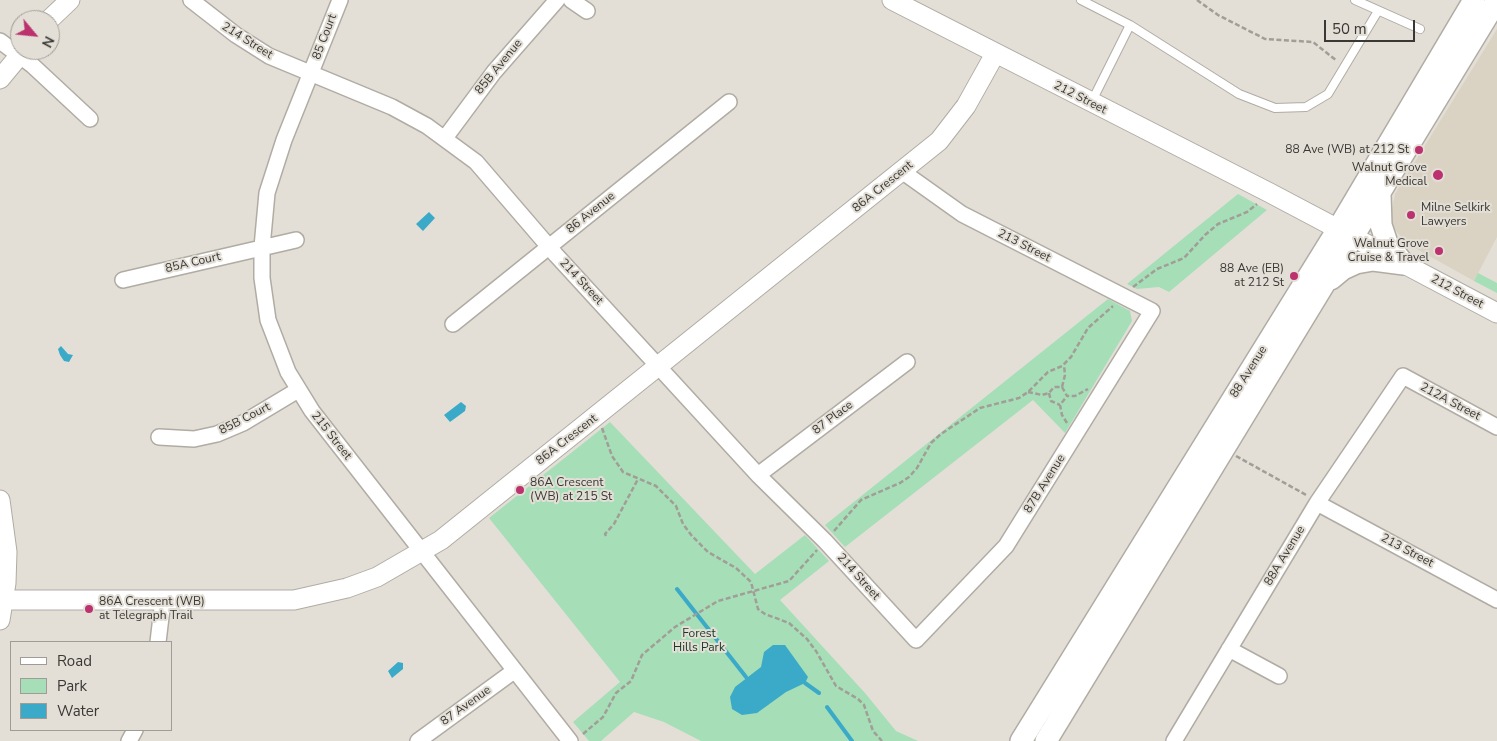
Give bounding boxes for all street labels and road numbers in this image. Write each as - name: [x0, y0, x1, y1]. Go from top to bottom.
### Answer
- street label: 85 Court: [310, 12, 340, 62]
- street label: 214 Street: [219, 20, 275, 62]
- street label: 85B Avenue: [473, 37, 525, 97]
- street label: 212 Street: [1051, 79, 1109, 117]
- street label: 86A Crescent: [850, 158, 916, 216]
- street label: 86 Avenue: [564, 189, 618, 237]
- street label: 213 Street: [995, 227, 1053, 265]
- street label: 85A Court: [164, 250, 222, 276]
- street label: 214 Street: [556, 256, 606, 308]
- street label: 212 Street: [1428, 272, 1486, 312]
- street label: 88 Avenue: [1227, 343, 1271, 401]
- street label: 212A Street: [1417, 380, 1483, 424]
- street label: 87 Place: [810, 398, 856, 438]
- street label: 85B Court: [217, 400, 273, 438]
- street label: 215 Street: [308, 409, 354, 463]
- street label: 86A Crescent: [534, 412, 600, 468]
- street label: 87B Avenue: [1021, 452, 1069, 516]
- street label: 88A Avenue: [1262, 524, 1308, 588]
- street label: 213 Street: [1378, 531, 1436, 571]
- street label: 214 Street: [833, 551, 883, 603]
- street label: 87 Avenue: [438, 683, 494, 729]

